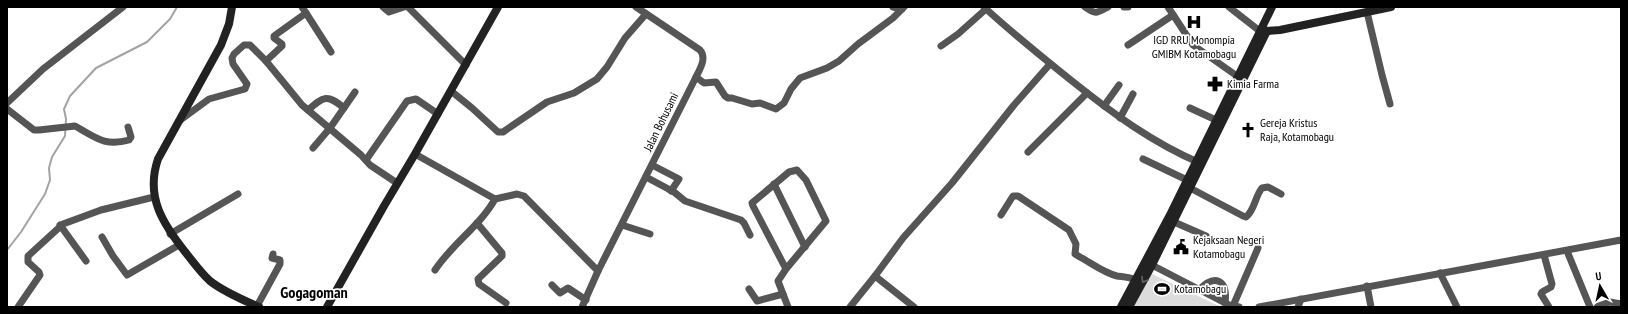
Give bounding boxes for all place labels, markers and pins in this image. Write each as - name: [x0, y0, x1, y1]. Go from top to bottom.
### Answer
- hospital icon: IGD RRU Monompia GMIBM Kotamobagu: [1185, 13, 1203, 31]
- place label: IGD RRU Monompia GMIBM Kotamobagu: [1152, 32, 1236, 61]
- pharmacy icon: Kimia Farma: [1206, 75, 1224, 93]
- place label: Kimia Farma: [1227, 76, 1279, 91]
- place label: Gereja Kristus Raja, Kotamobagu: [1260, 115, 1334, 144]
- church icon: Gereja Kristus Raja, Kotamobagu: [1239, 121, 1257, 139]
- place label: Kejaksaan Negeri Kotamobagu: [1193, 232, 1264, 261]
- public building icon: Kejaksaan Negeri Kotamobagu: [1172, 238, 1190, 256]
- sports icon: Kotamobagu: [1153, 280, 1171, 298]
- place label: Kotamobagu: [1174, 281, 1226, 296]

